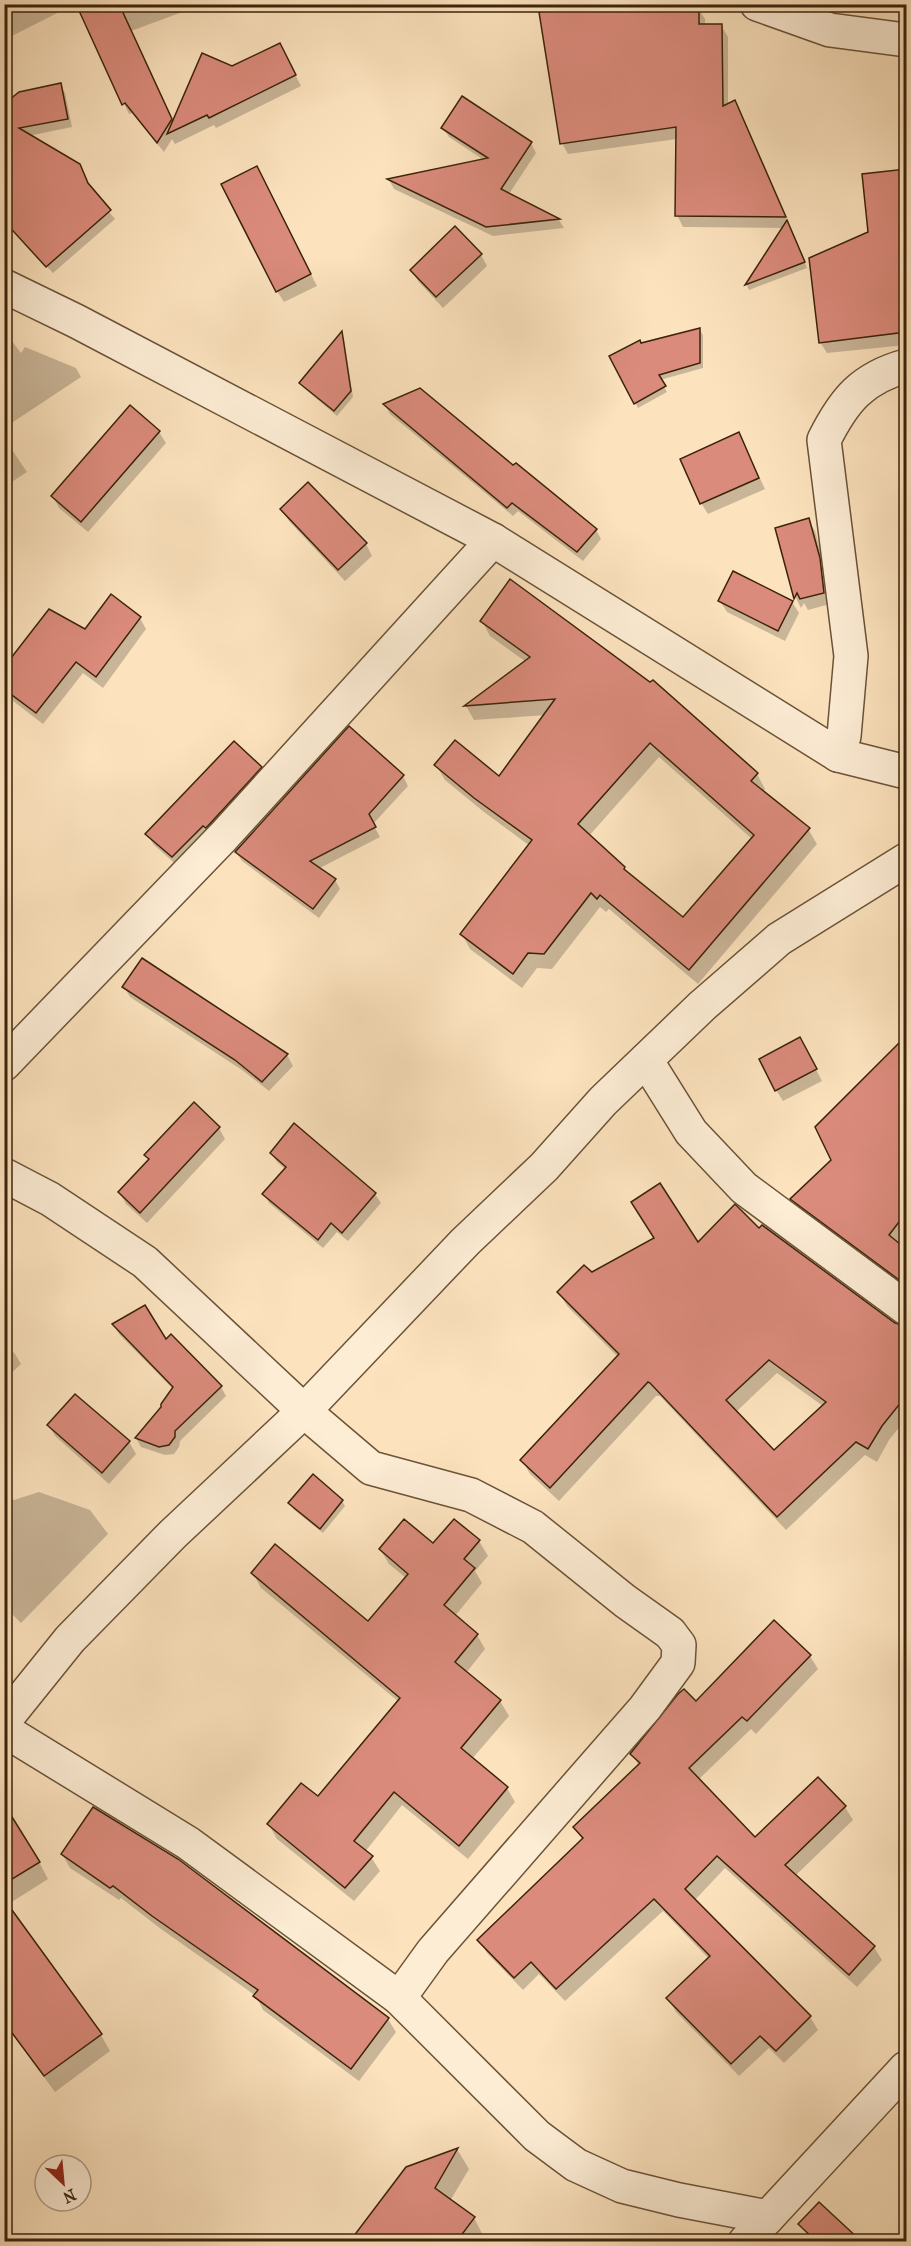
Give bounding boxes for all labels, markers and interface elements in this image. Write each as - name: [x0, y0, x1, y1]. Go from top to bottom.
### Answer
- north arrow: [33, 2153, 93, 2213]
- text: N: [59, 2185, 79, 2208]

